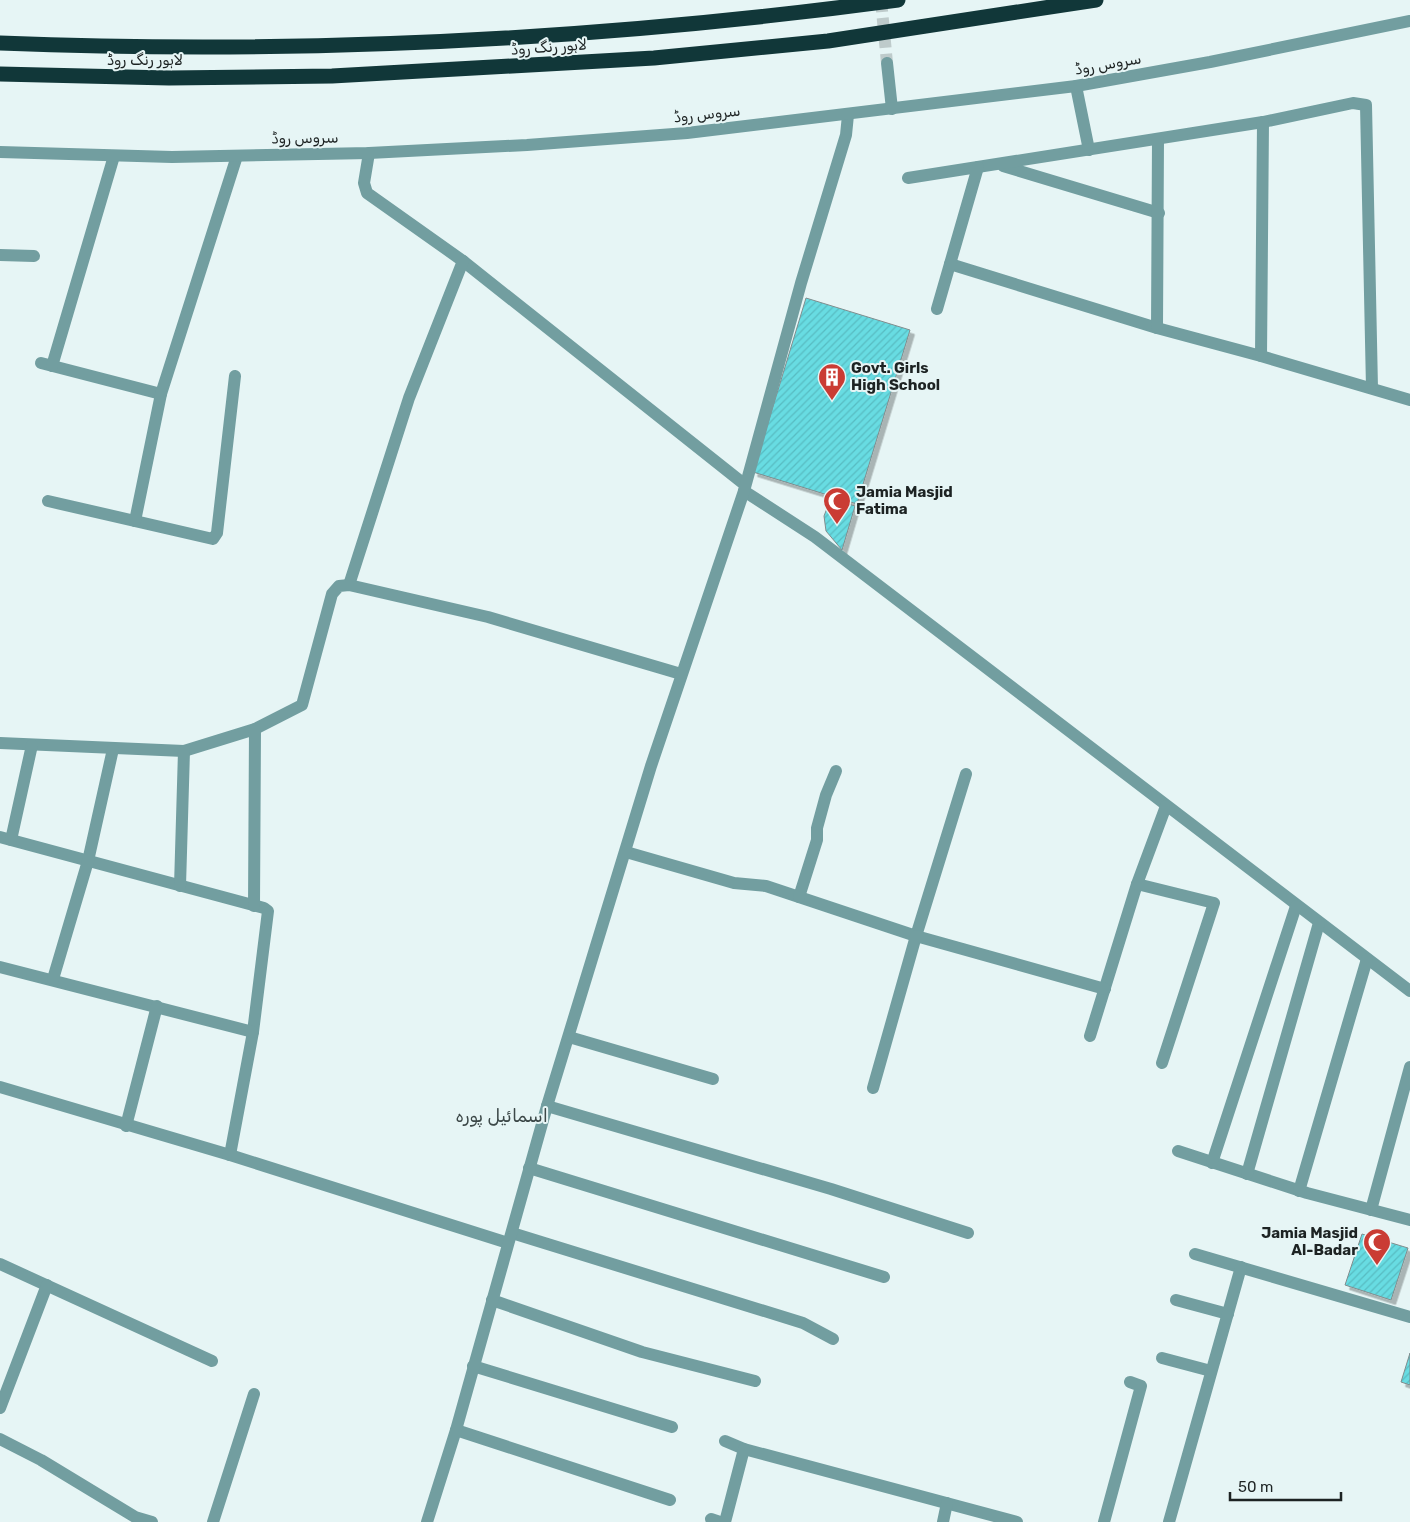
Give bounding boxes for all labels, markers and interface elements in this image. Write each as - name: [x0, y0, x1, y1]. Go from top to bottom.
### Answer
- street label: لاہور رنگ روڈ: [510, 35, 588, 60]
- street label: سروس روڈ: [1073, 49, 1143, 80]
- street label: لاہور رنگ روڈ: [107, 51, 183, 70]
- street label: سروس روڈ: [673, 102, 741, 127]
- street label: سروس روڈ: [271, 128, 339, 149]
- place label: Govt. Girls High School: [851, 359, 940, 394]
- building icon: Govt. Girls High School: [817, 362, 847, 401]
- place label: Jamia Masjid Fatima: [856, 483, 953, 518]
- mosque icon: Jamia Masjid Fatima: [822, 486, 852, 525]
- district label: اسمائیل پورہ: [456, 1105, 548, 1128]
- place label: Jamia Masjid Al-Badar: [1261, 1224, 1358, 1259]
- mosque icon: Jamia Masjid Al-Badar: [1362, 1227, 1392, 1266]
- scale bar: [1230, 1470, 1341, 1502]
- text: 50 m: [1238, 1478, 1273, 1496]

